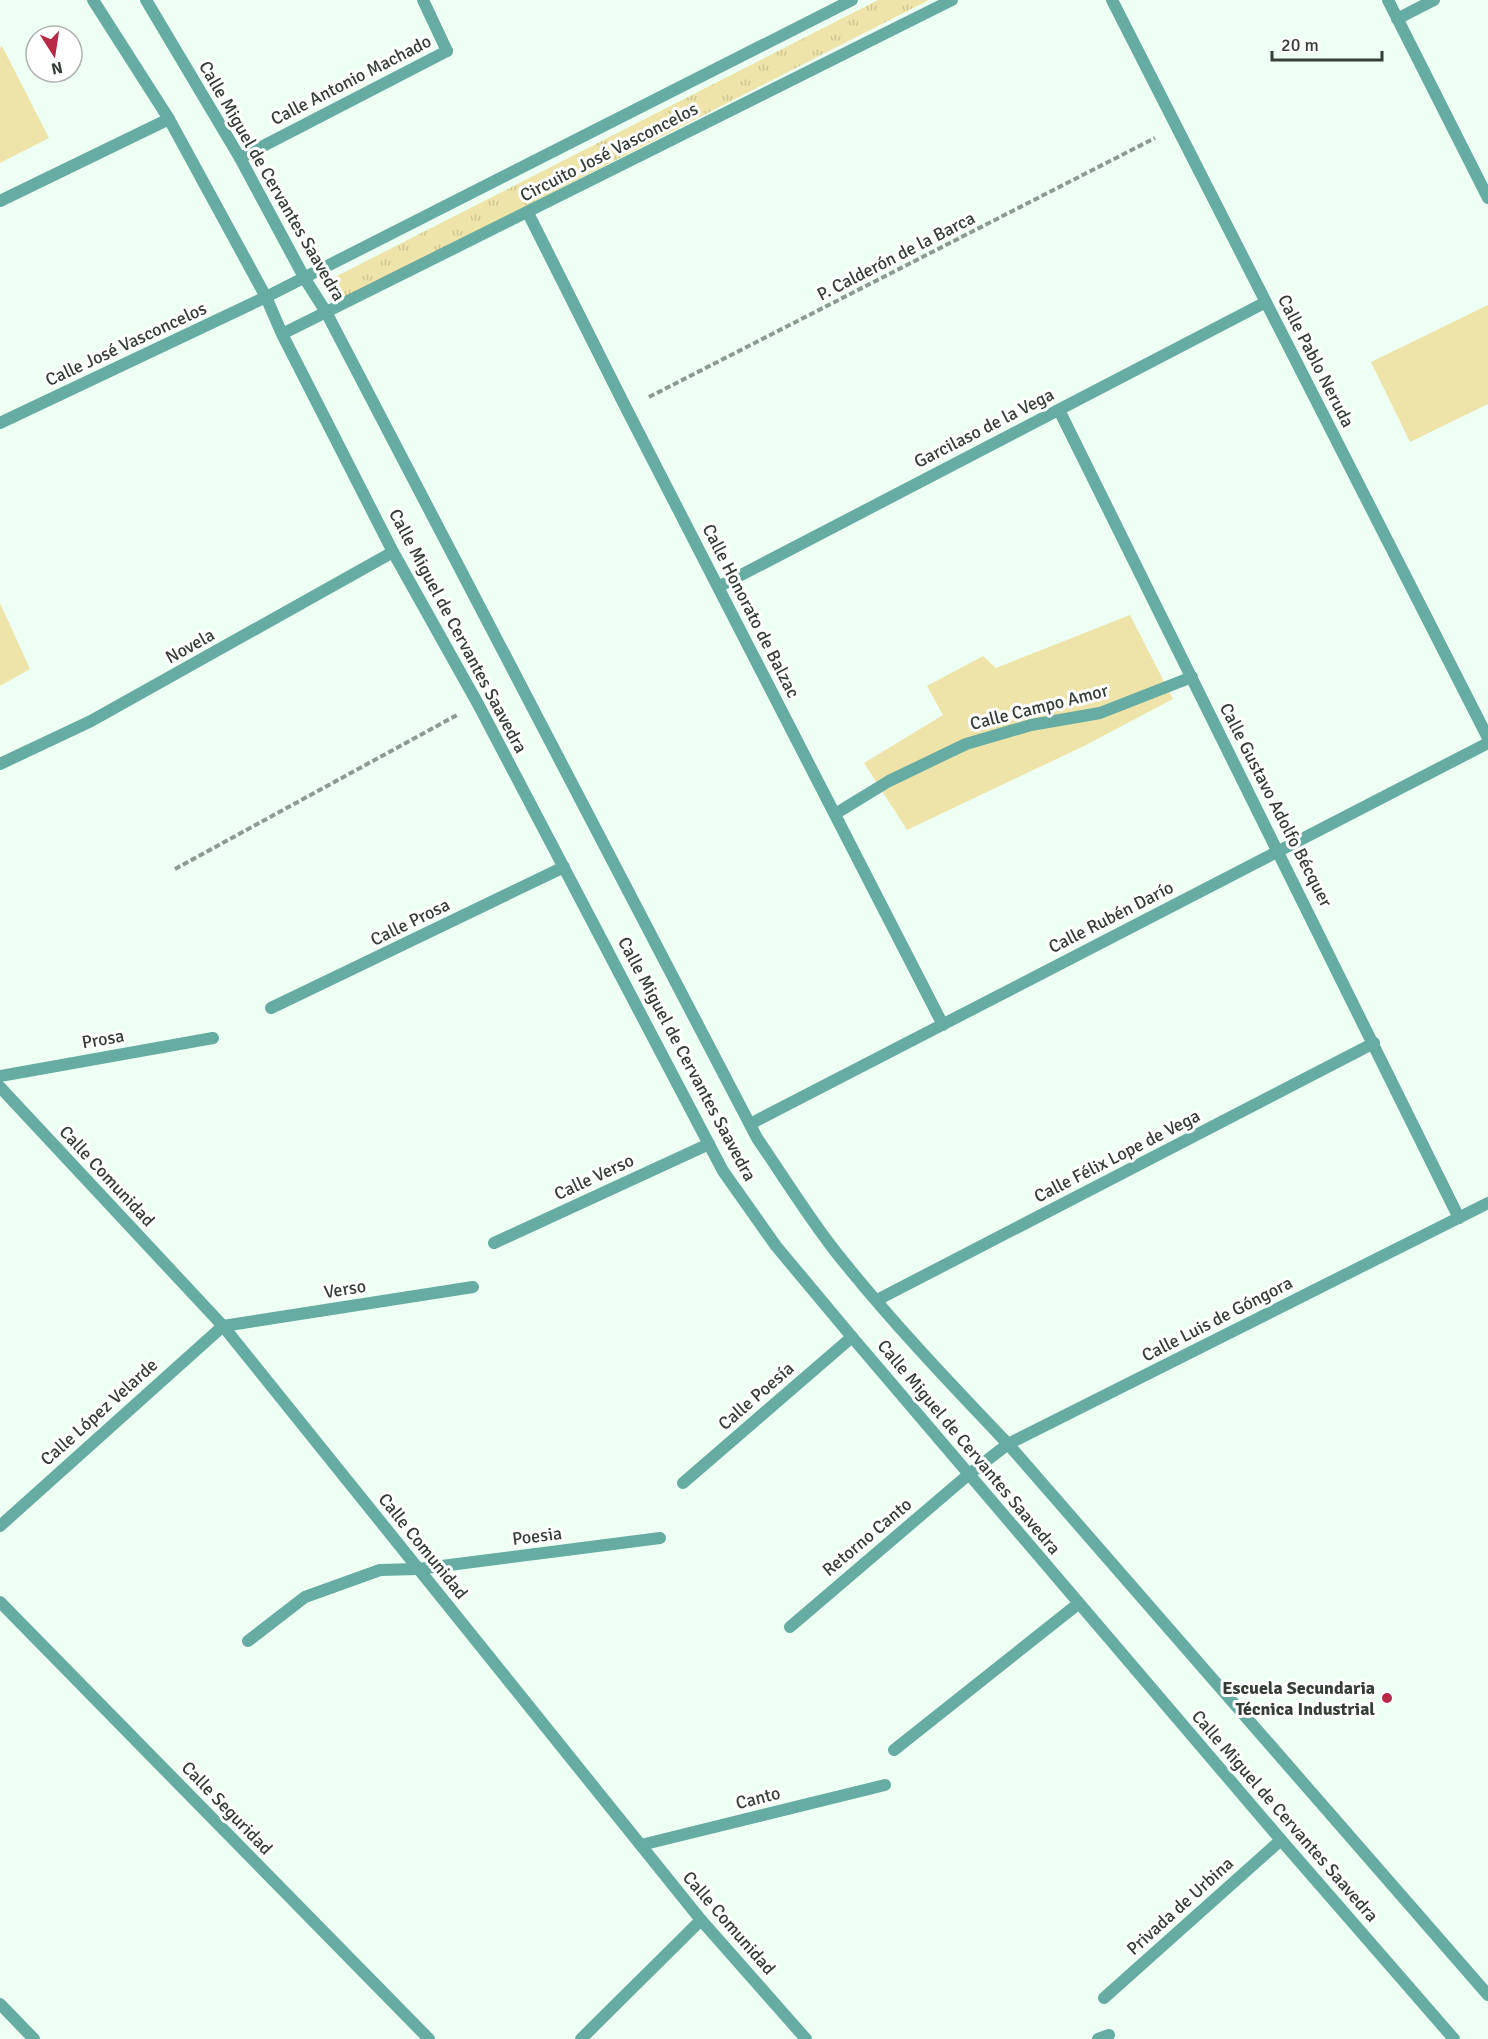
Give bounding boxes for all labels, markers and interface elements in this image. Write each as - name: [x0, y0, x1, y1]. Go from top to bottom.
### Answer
- north arrow: [24, 24, 84, 84]
- scale bar: [1272, 24, 1382, 62]
- street label: Calle Antonio Machado: [267, 30, 435, 130]
- text: 20 m: [1281, 34, 1319, 56]
- text: N: [49, 57, 64, 79]
- street label: Calle Miguel de Cervantes Saavedra: [194, 57, 350, 305]
- street label: Circuito José Vasconcelos: [516, 97, 702, 206]
- street label: P. Calderón de la Barca: [813, 207, 979, 305]
- street label: Calle Pablo Neruda: [1273, 291, 1359, 431]
- street label: Calle José Vasconcelos: [42, 297, 210, 391]
- street label: Garcilaso de la Vega: [910, 383, 1058, 473]
- street label: Calle Miguel de Cervantes Saavedra: [384, 505, 532, 757]
- street label: Calle Honorato de Balzac: [698, 520, 804, 702]
- street label: Novela: [162, 624, 218, 668]
- street label: Calle Campo Amor: [968, 679, 1111, 735]
- street label: Calle Gustavo Adolfo Bécquer: [1215, 699, 1337, 911]
- street label: Calle Rubén Darío: [1045, 876, 1177, 958]
- street label: Calle Prosa: [367, 893, 453, 951]
- street label: Calle Miguel de Cervantes Saavedra: [613, 933, 761, 1185]
- street label: Prosa: [80, 1024, 126, 1054]
- street label: Calle Félix Lope de Vega: [1030, 1105, 1204, 1207]
- street label: Calle Comunidad: [55, 1121, 159, 1231]
- street label: Calle Verso: [551, 1149, 637, 1205]
- street label: Calle Luis de Góngora: [1138, 1271, 1296, 1367]
- street label: Verso: [322, 1275, 368, 1303]
- street label: Calle Miguel de Cervantes Saavedra: [873, 1335, 1065, 1559]
- street label: Calle López Velarde: [36, 1354, 162, 1470]
- street label: Calle Poesía: [714, 1357, 798, 1435]
- street label: Calle Comunidad: [373, 1489, 473, 1603]
- street label: Retorno Canto: [818, 1493, 916, 1581]
- street label: Poesia: [511, 1522, 563, 1550]
- place label: Escuela Secundaria Técnica Industrial: [1222, 1677, 1375, 1720]
- marker: Escuela Secundaria Técnica Industrial: [1380, 1691, 1394, 1705]
- street label: Calle Miguel de Cervantes Saavedra: [1187, 1706, 1383, 1926]
- street label: Calle Seguridad: [177, 1757, 277, 1859]
- street label: Canto: [733, 1782, 783, 1814]
- street label: Privada de Urbina: [1122, 1852, 1238, 1960]
- street label: Calle Comunidad: [678, 1867, 780, 1979]

